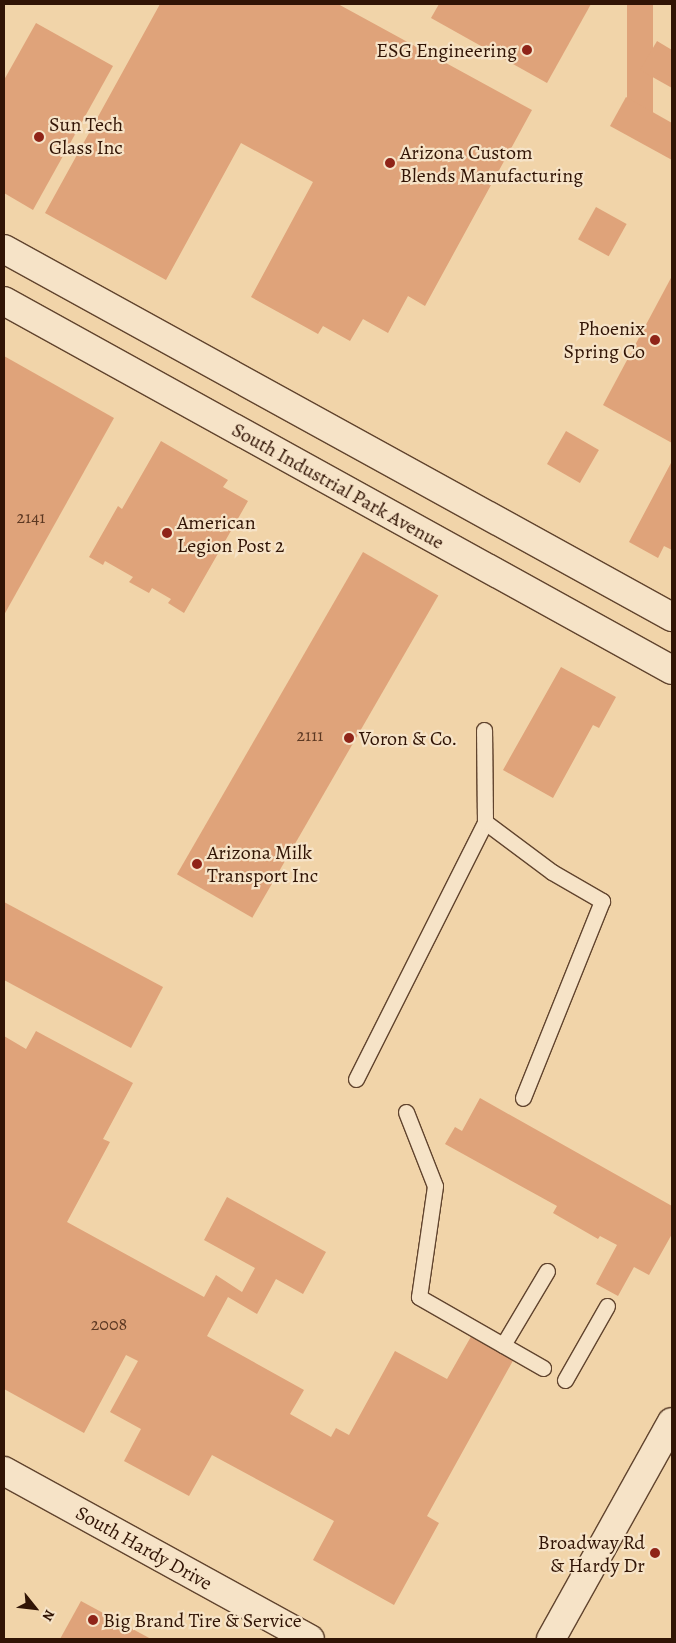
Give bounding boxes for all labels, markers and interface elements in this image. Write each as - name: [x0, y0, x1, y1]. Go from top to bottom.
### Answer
- place label: ESG Engineering: [376, 38, 517, 62]
- marker: ESG Engineering: [521, 44, 533, 56]
- place label: Sun Tech Glass Inc: [49, 113, 123, 160]
- marker: Sun Tech Glass Inc: [33, 131, 45, 143]
- place label: Arizona Custom Blends Manufacturing: [400, 140, 583, 187]
- marker: Arizona Custom Blends Manufacturing: [384, 157, 396, 169]
- place label: Phoenix Spring Co: [564, 316, 645, 363]
- marker: Phoenix Spring Co: [649, 334, 661, 346]
- street label: South Industrial Park Avenue: [228, 418, 448, 554]
- house number: 2141: [16, 506, 46, 528]
- place label: American Legion Post 2: [177, 510, 285, 557]
- marker: American Legion Post 2: [161, 527, 173, 539]
- house number: 2111: [296, 724, 324, 746]
- place label: Voron & Co.: [359, 726, 457, 750]
- marker: Voron & Co.: [343, 732, 355, 744]
- place label: Arizona Milk Transport Inc: [207, 840, 318, 887]
- marker: Arizona Milk Transport Inc: [191, 858, 203, 870]
- house number: 2008: [91, 1313, 127, 1335]
- street label: South Hardy Drive: [72, 1501, 216, 1595]
- place label: Broadway Rd & Hardy Dr: [538, 1530, 645, 1577]
- marker: Broadway Rd & Hardy Dr: [649, 1547, 661, 1559]
- north arrow: [10, 1583, 60, 1633]
- text: N: [38, 1606, 59, 1625]
- place label: Big Brand Tire & Service: [103, 1608, 302, 1632]
- marker: Big Brand Tire & Service: [87, 1614, 99, 1626]

